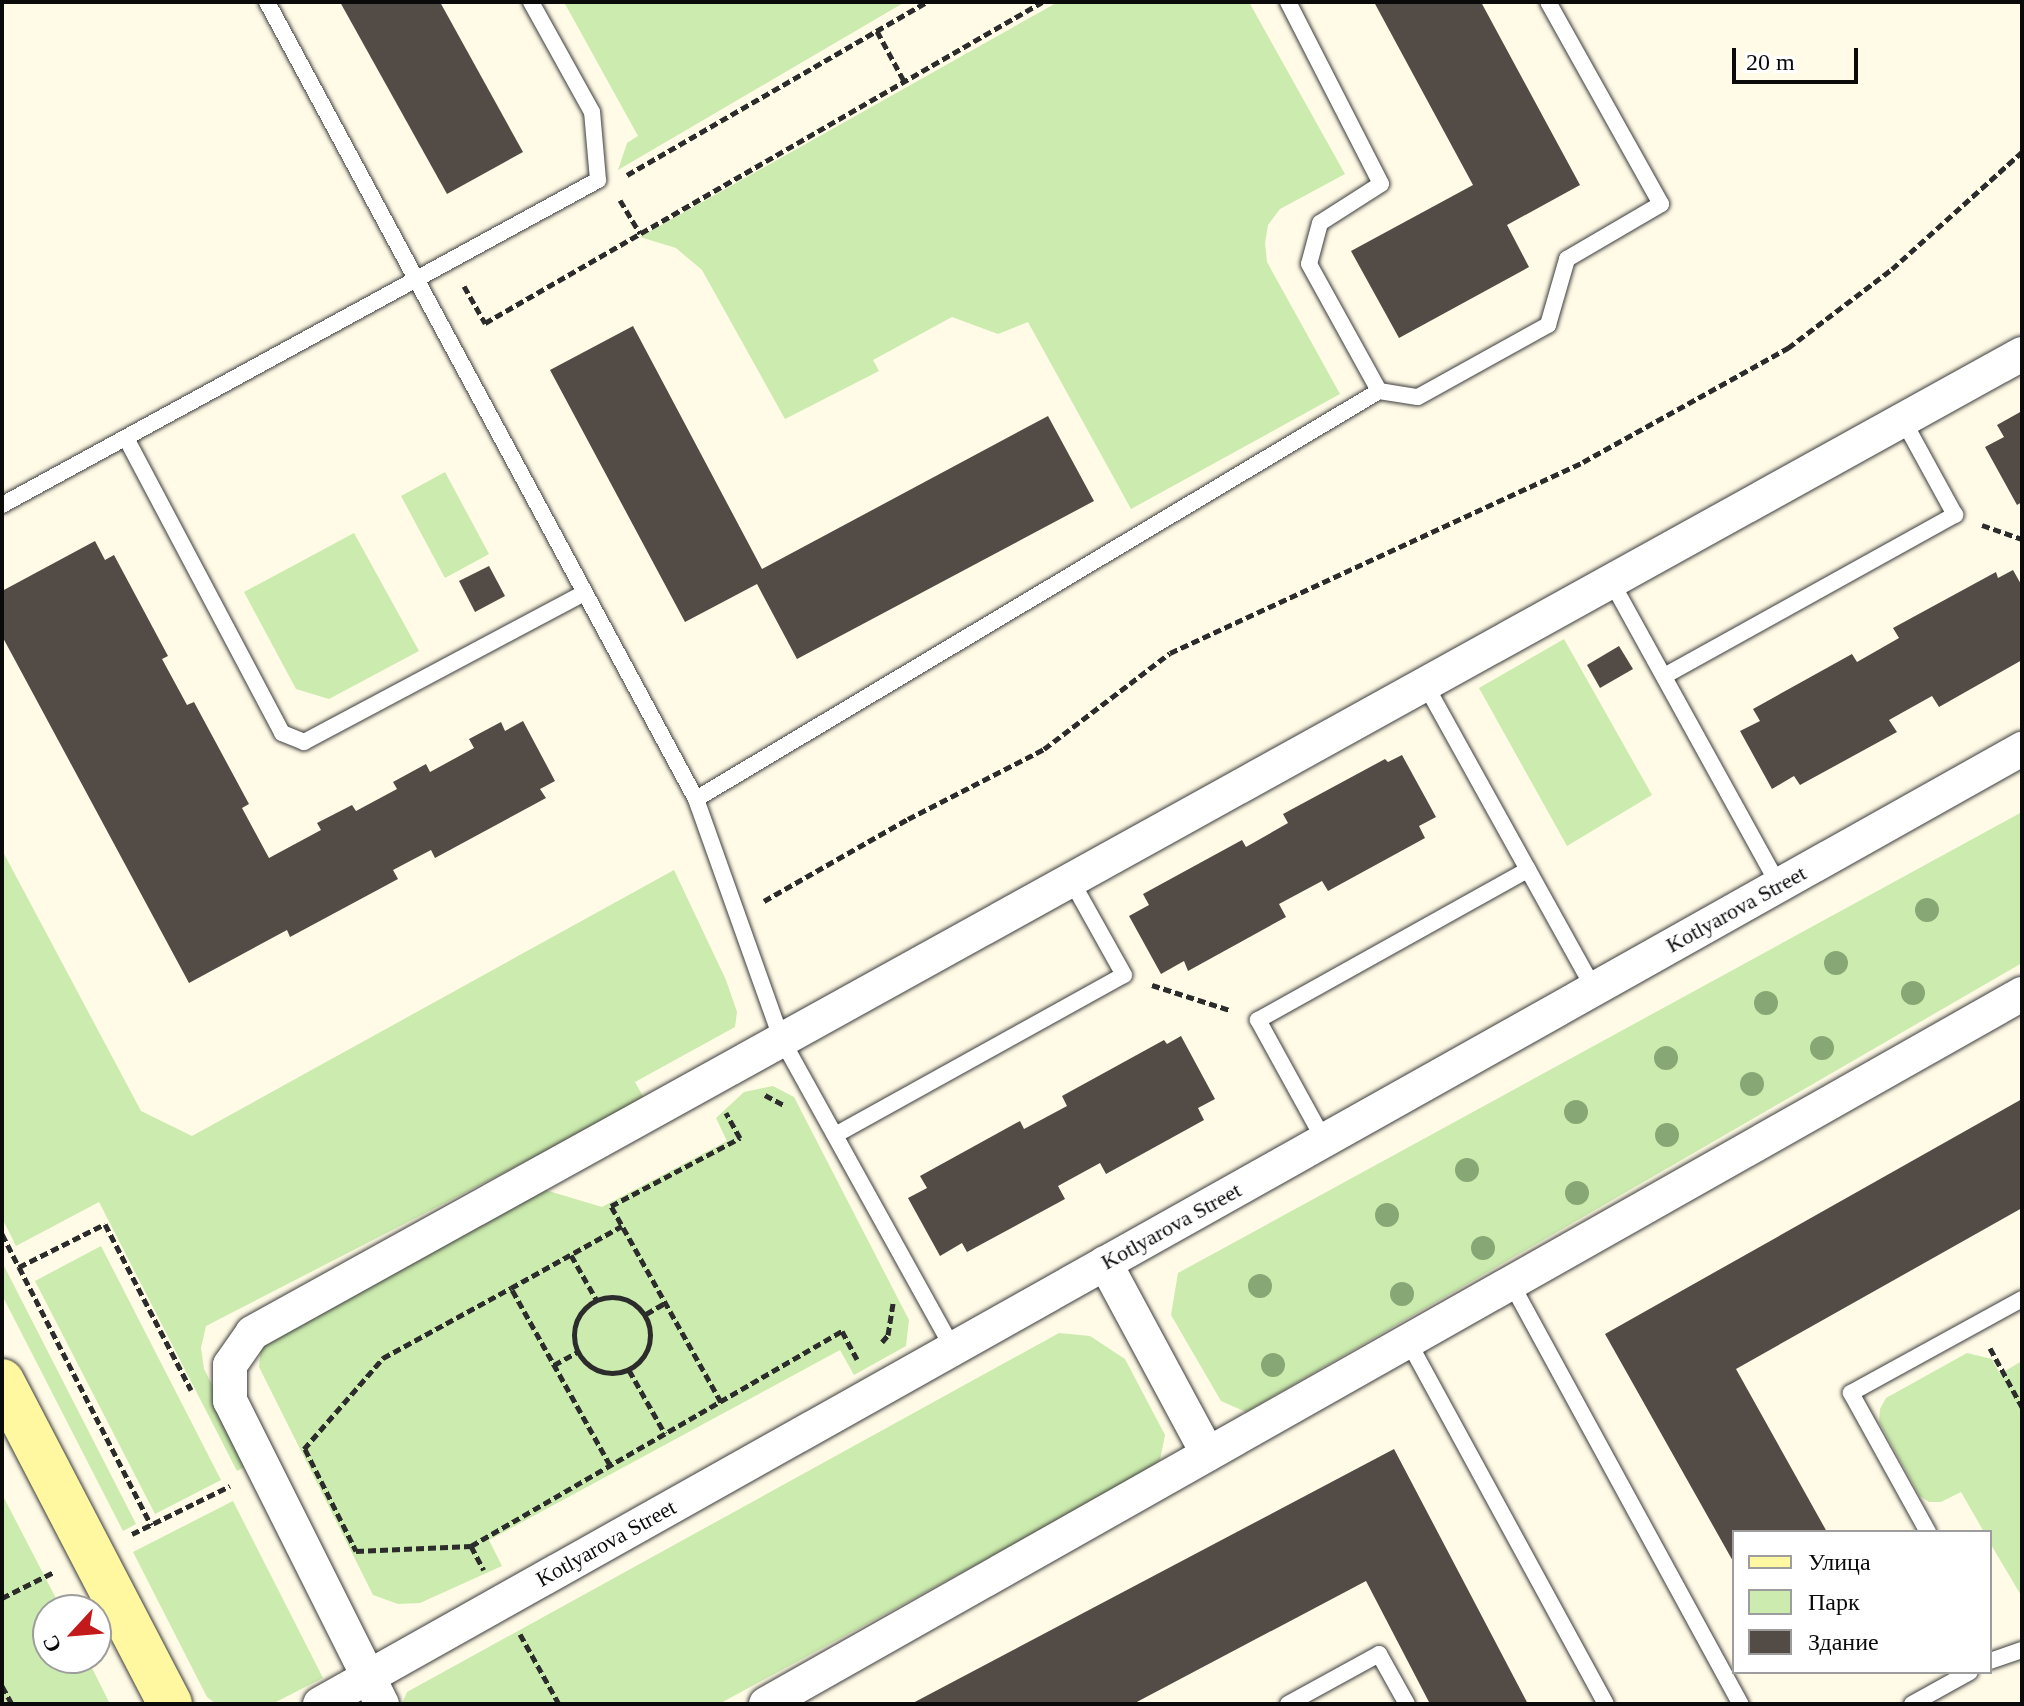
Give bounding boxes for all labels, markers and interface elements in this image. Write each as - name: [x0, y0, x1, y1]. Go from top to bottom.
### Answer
- scale bar: [1736, 32, 1862, 82]
- text: 20 m: [1746, 49, 1795, 75]
- street label: Kotlyarova Street: [1661, 860, 1811, 958]
- street label: Kotlyarova Street: [1096, 1177, 1246, 1275]
- street label: Kotlyarova Street: [531, 1494, 681, 1592]
- legend: [1732, 1530, 1992, 1674]
- text: Улица: [1808, 1549, 1871, 1575]
- text: Парк: [1808, 1589, 1860, 1615]
- north arrow: [32, 1594, 112, 1674]
- text: Здание: [1808, 1629, 1879, 1655]
- text: С: [37, 1631, 66, 1656]

